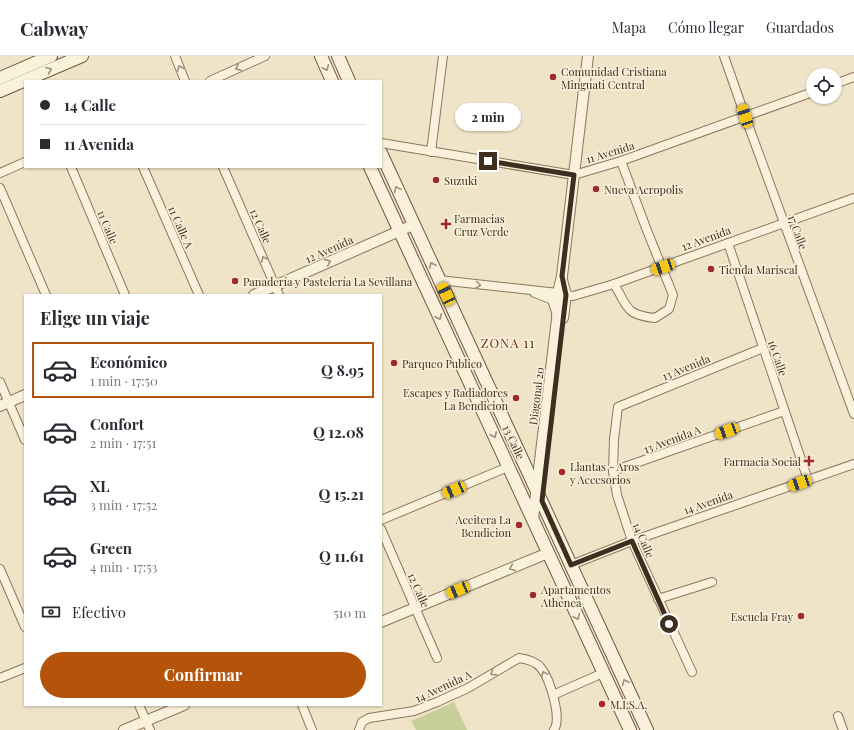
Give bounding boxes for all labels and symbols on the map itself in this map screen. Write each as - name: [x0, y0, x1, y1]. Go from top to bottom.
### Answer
- one-way arrow: [234, 64, 241, 72]
- place label: Comunidad Cristiana Minguati Central: [561, 64, 667, 92]
- one-way arrow: [177, 65, 185, 73]
- one-way arrow: [322, 65, 330, 72]
- one-way arrow: [44, 67, 52, 75]
- marker: Comunidad Cristiana Minguati Central: [548, 72, 558, 82]
- callout: 2 min: [455, 103, 521, 131]
- car: [736, 103, 754, 129]
- street label: 11 Avenida: [584, 137, 637, 166]
- route end: [479, 152, 497, 170]
- place label: Suzuki: [444, 173, 477, 188]
- marker: Suzuki: [431, 175, 441, 185]
- place label: Nueva Acropolis: [604, 182, 683, 197]
- marker: Nueva Acropolis: [591, 184, 601, 194]
- one-way arrow: [394, 186, 402, 193]
- street label: 11 Calle A: [165, 203, 197, 251]
- street label: 12 Calle: [247, 206, 276, 246]
- street label: 11 Calle: [94, 208, 122, 247]
- place label: Farmacias Cruz Verde: [454, 211, 509, 239]
- street label: 17 Calle: [785, 213, 811, 252]
- marker: Farmacias Cruz Verde: [441, 219, 451, 229]
- street label: 12 Avenida: [679, 222, 733, 254]
- street label: 12 Avenida: [303, 232, 356, 266]
- one-way arrow: [260, 256, 268, 263]
- car: [650, 257, 676, 277]
- one-way arrow: [324, 259, 332, 267]
- one-way arrow: [429, 262, 437, 269]
- place label: Tienda Mariscal: [719, 262, 798, 277]
- marker: Tienda Mariscal: [706, 264, 716, 274]
- place label: Panadería y Pastelería La Sevillana: [243, 274, 413, 289]
- marker: Panadería y Pastelería La Sevillana: [230, 276, 240, 286]
- one-way arrow: [475, 280, 481, 289]
- car: [435, 281, 457, 307]
- one-way arrow: [434, 313, 442, 321]
- district label: ZONA 11: [481, 334, 535, 351]
- street label: 16 Calle: [765, 338, 791, 378]
- street label: 13 Avenida: [660, 350, 713, 383]
- place label: Parqueo Publico: [402, 356, 482, 371]
- marker: Parqueo Publico: [389, 358, 399, 368]
- street label: Diagonal 20: [525, 366, 547, 426]
- place label: Escapes y Radiadores La Bendicion: [403, 385, 508, 413]
- marker: Escapes y Radiadores La Bendicion: [511, 393, 521, 403]
- car: [714, 421, 740, 441]
- street label: 13 Calle: [500, 422, 529, 462]
- street label: 13 Avenida A: [641, 422, 703, 456]
- one-way arrow: [489, 431, 497, 439]
- place label: Farmacia Social: [723, 454, 801, 469]
- marker: Farmacia Social: [804, 456, 814, 466]
- place label: Llantas - Aros y Accesorios: [569, 459, 639, 487]
- marker: Llantas - Aros y Accesorios: [557, 467, 567, 477]
- car: [787, 473, 813, 493]
- car: [441, 480, 467, 500]
- street label: 14 Avenida: [681, 486, 735, 517]
- place label: Aceitera La Bendicion: [455, 512, 512, 540]
- marker: Aceitera La Bendicion: [514, 520, 524, 530]
- street label: 14 Calle: [630, 520, 658, 560]
- one-way arrow: [508, 563, 515, 571]
- street label: 12 Calle: [405, 570, 434, 610]
- car: [445, 580, 471, 600]
- place label: Apartamentos Athenea: [540, 582, 611, 610]
- marker: Apartamentos Athenea: [528, 590, 538, 600]
- place label: Escuela Fray: [731, 609, 793, 624]
- marker: Escuela Fray: [796, 611, 806, 621]
- one-way arrow: [573, 613, 581, 620]
- route start: [660, 615, 678, 633]
- street label: 14 Avenida A: [412, 666, 474, 706]
- one-way arrow: [490, 668, 497, 675]
- one-way arrow: [541, 671, 549, 678]
- one-way arrow: [622, 679, 630, 686]
- place label: M.I.S.A.: [610, 697, 647, 712]
- marker: M.I.S.A.: [597, 699, 607, 709]

